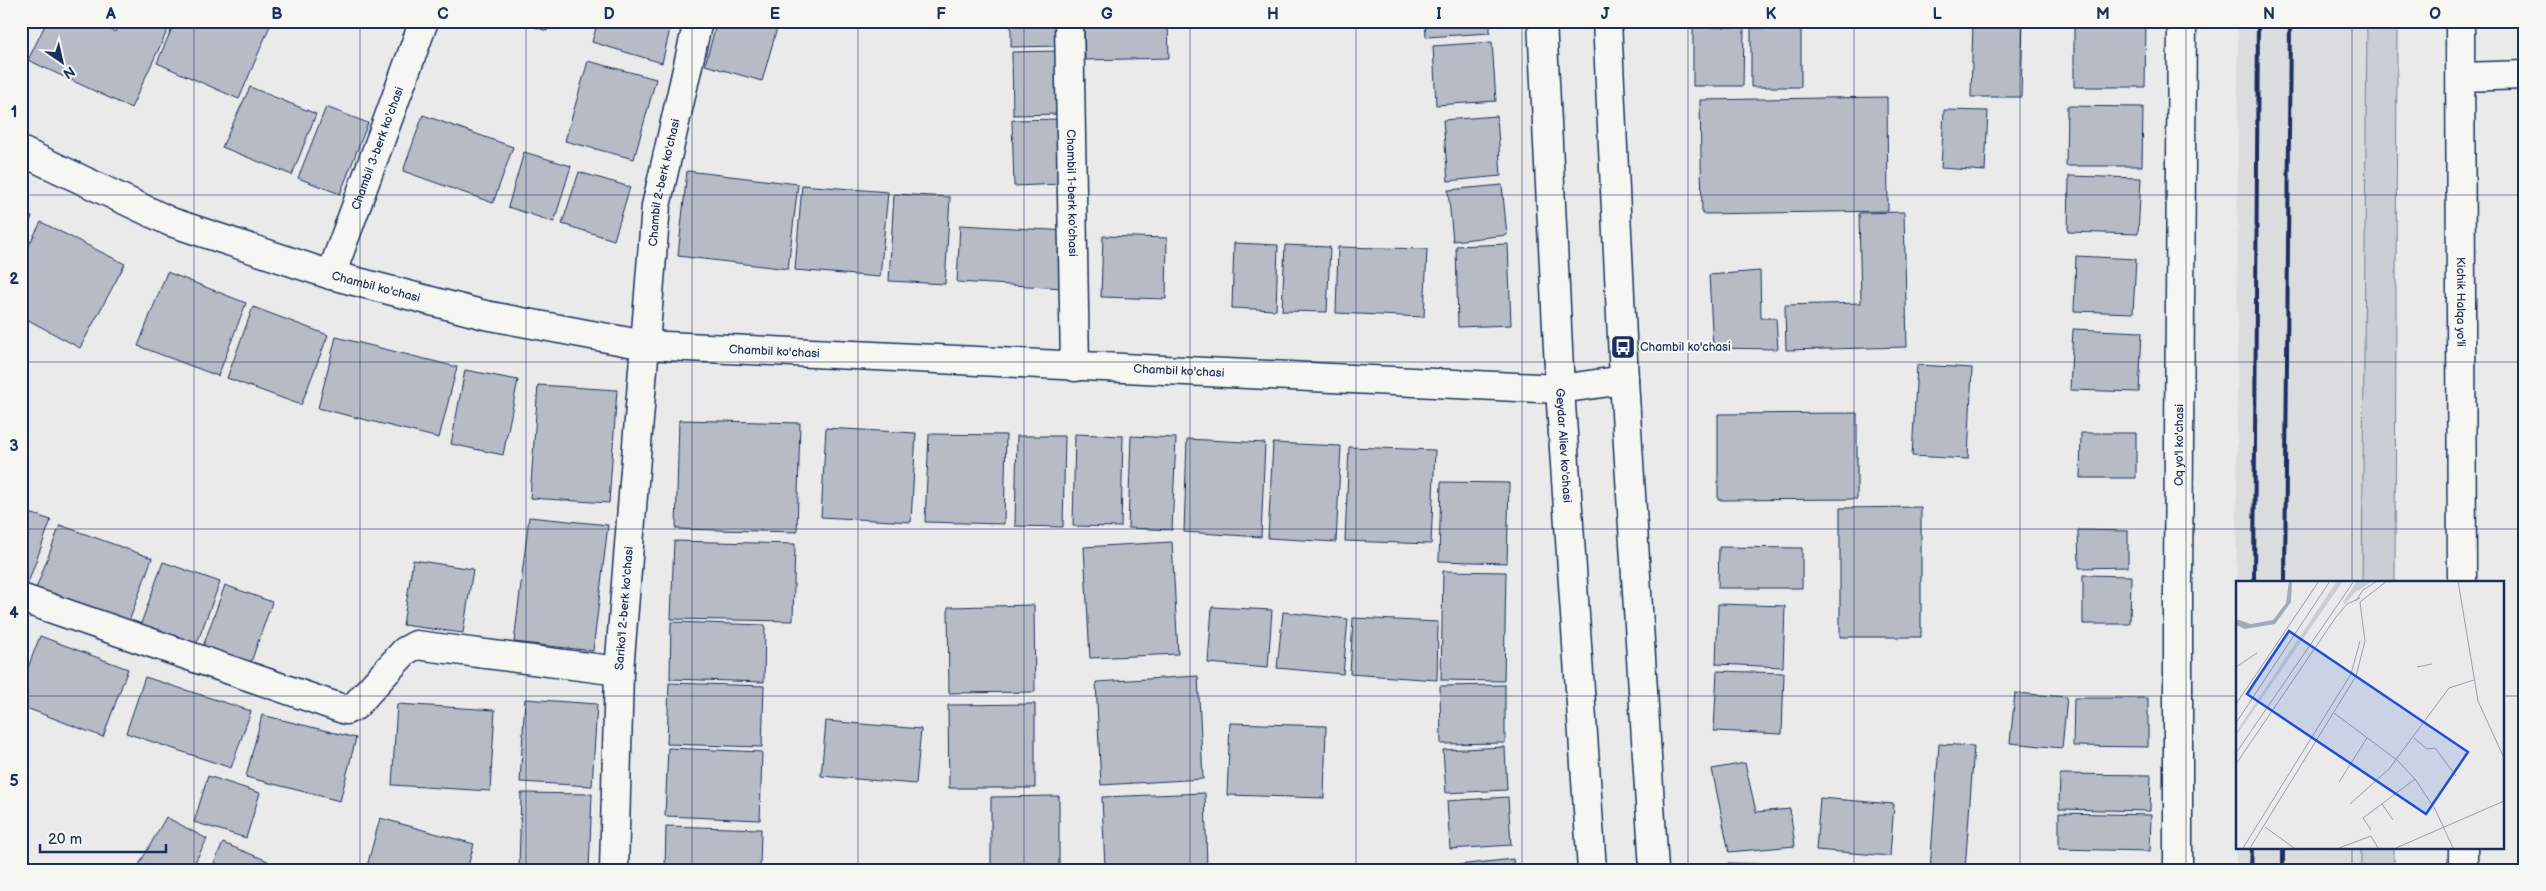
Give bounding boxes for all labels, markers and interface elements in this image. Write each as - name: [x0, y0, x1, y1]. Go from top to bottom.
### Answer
- text: A: [105, 5, 116, 24]
- text: B: [271, 5, 283, 24]
- text: C: [437, 5, 449, 24]
- text: D: [603, 5, 615, 24]
- text: E: [770, 5, 780, 24]
- text: F: [936, 5, 946, 24]
- text: G: [1101, 5, 1113, 24]
- text: H: [1267, 5, 1279, 24]
- text: I: [1436, 5, 1442, 24]
- text: J: [1601, 5, 1610, 24]
- text: K: [1766, 5, 1777, 24]
- text: L: [1932, 5, 1942, 24]
- text: M: [2096, 5, 2110, 24]
- text: N: [2263, 5, 2275, 24]
- text: O: [2429, 5, 2441, 24]
- north arrow: [38, 38, 88, 88]
- text: N: [60, 62, 78, 82]
- street label: Chambil 3-berk ko'chasi: [348, 84, 407, 212]
- text: 1: [11, 103, 17, 122]
- street label: Chambil 2-berk ko'chasi: [645, 117, 683, 247]
- street label: Chambil 1-berk ko'chasi: [1063, 129, 1081, 257]
- street label: Kichik Halqa yo'li: [2453, 257, 2469, 347]
- street label: Chambil ko'chasi: [330, 268, 422, 305]
- text: 2: [9, 270, 19, 289]
- bus stop icon: Chambil ko'chasi: [1610, 334, 1636, 360]
- place label: Chambil ko'chasi: [1640, 340, 1731, 355]
- street label: Chambil ko'chasi: [729, 342, 820, 361]
- street label: Chambil ko'chasi: [1133, 361, 1225, 380]
- street label: Geydar Aliev ko'chasi: [1552, 388, 1575, 503]
- street label: Oq yo'l ko'chasi: [2171, 404, 2187, 486]
- text: 3: [9, 437, 19, 456]
- street label: Sariko'l 2-berk ko'chasi: [612, 546, 636, 671]
- inset map: [2236, 581, 2504, 848]
- text: 4: [9, 604, 19, 623]
- text: 5: [9, 772, 19, 791]
- scale bar: [40, 821, 166, 853]
- text: 20 m: [48, 830, 82, 849]

